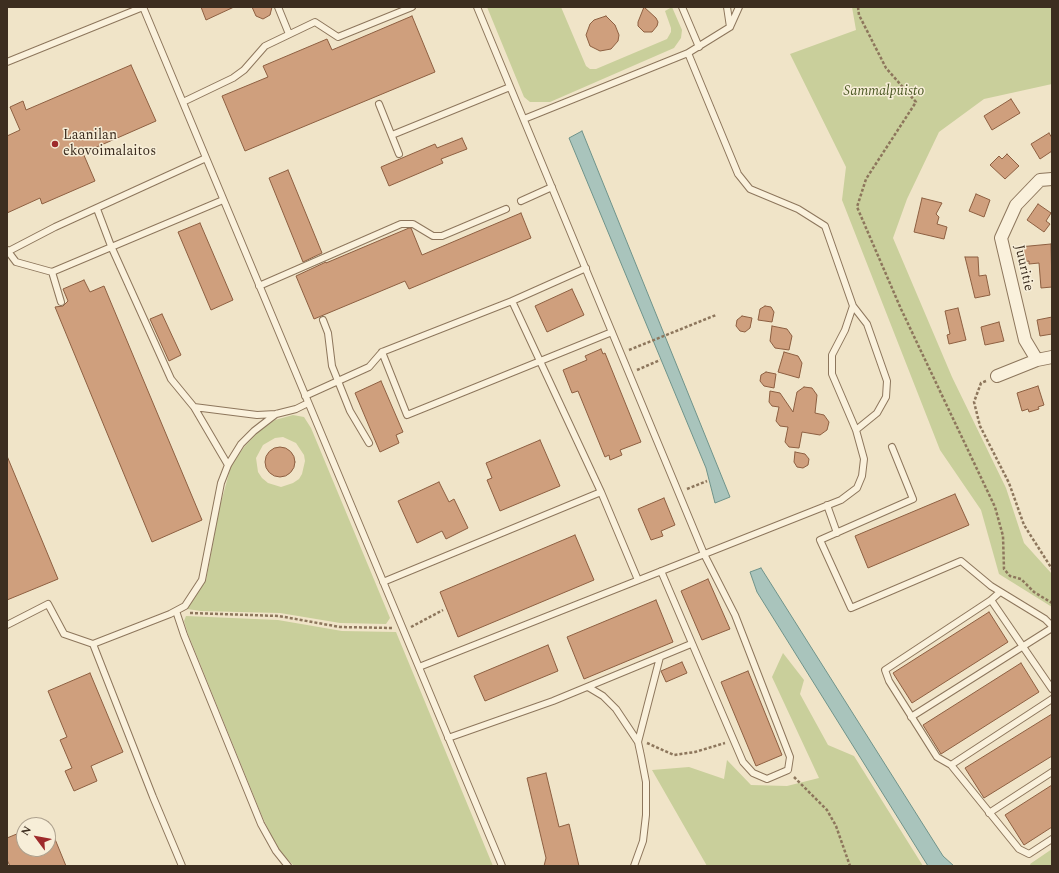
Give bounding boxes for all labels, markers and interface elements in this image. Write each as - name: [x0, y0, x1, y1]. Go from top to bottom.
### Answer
- park label: Sammalpuisto: [844, 84, 924, 100]
- place label: Laanilan ekovoimalaitos: [63, 128, 156, 160]
- marker: Laanilan ekovoimalaitos: [50, 139, 60, 149]
- street label: Juuritie: [1010, 243, 1036, 293]
- north arrow: [16, 817, 56, 857]
- text: N: [17, 823, 36, 839]

